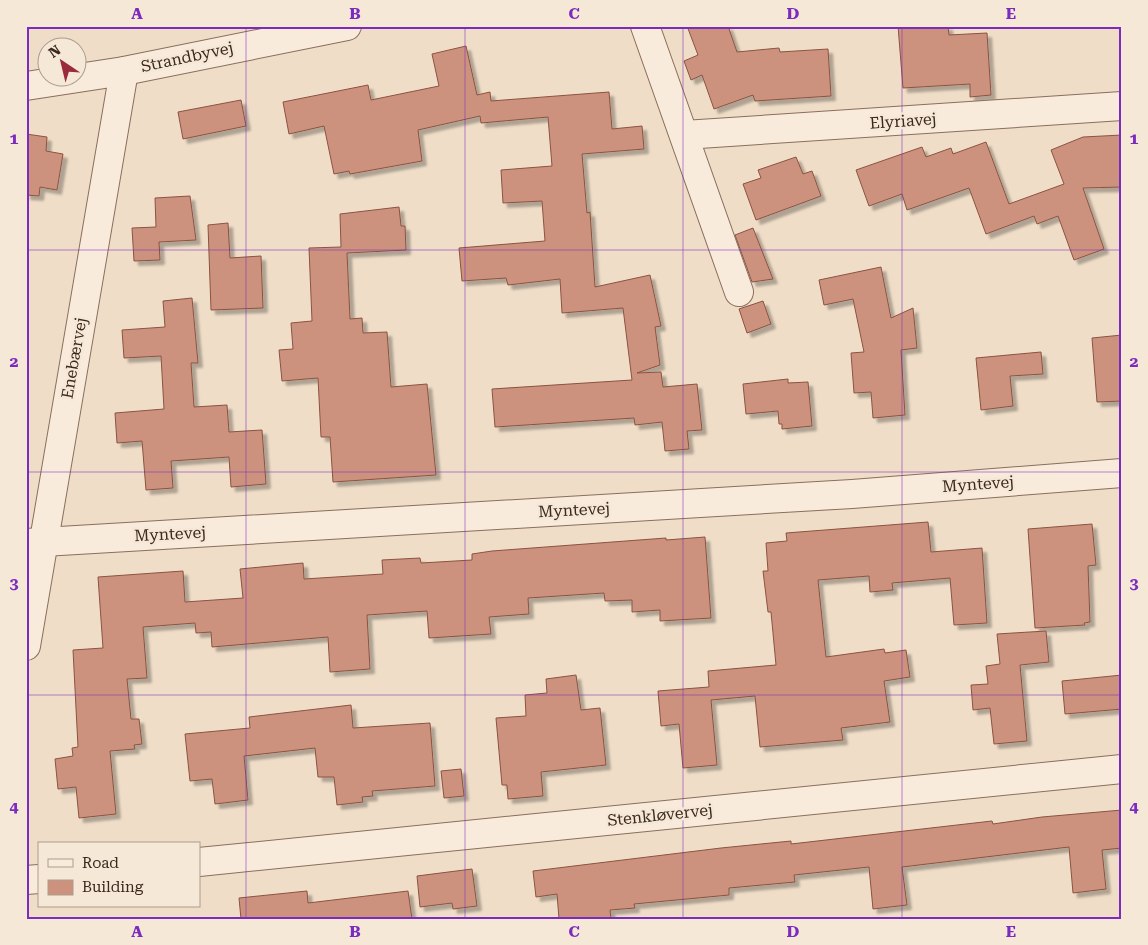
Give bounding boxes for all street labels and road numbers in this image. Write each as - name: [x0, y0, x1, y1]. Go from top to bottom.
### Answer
- street label: Strandbyvej: [139, 38, 235, 76]
- street label: Elyriavej: [869, 109, 937, 133]
- street label: Enebærvej: [58, 316, 90, 400]
- street label: Myntevej: [941, 472, 1015, 496]
- street label: Myntevej: [538, 499, 610, 521]
- street label: Myntevej: [134, 523, 206, 545]
- street label: Stenkløvervej: [606, 800, 714, 830]

